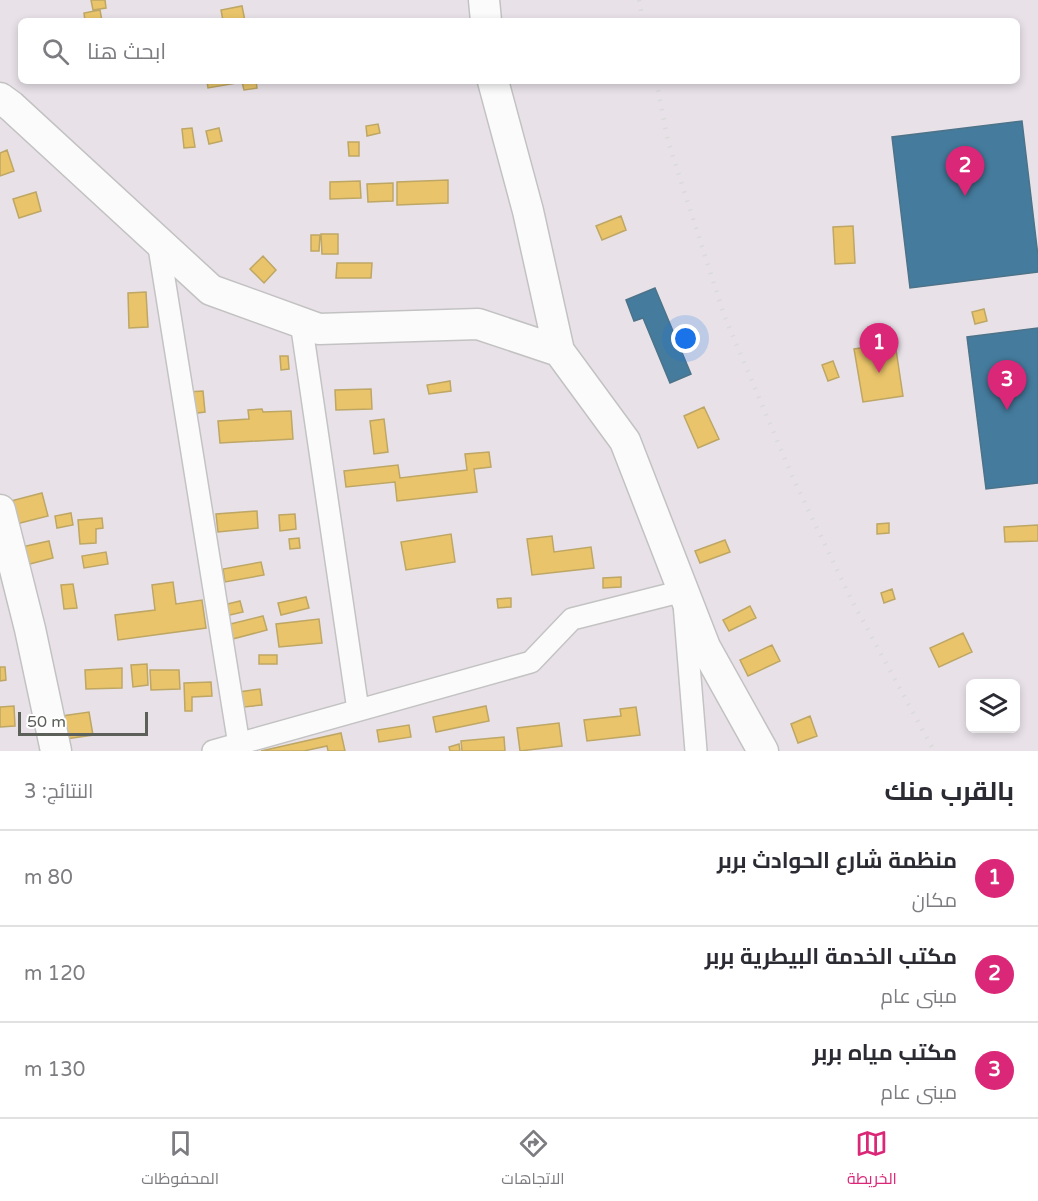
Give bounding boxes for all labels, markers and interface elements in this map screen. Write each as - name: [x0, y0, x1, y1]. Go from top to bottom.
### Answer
- search box: [18, 18, 1020, 84]
- icon: search: [39, 35, 72, 68]
- text: ابحث هنا: [87, 39, 166, 65]
- pin: 2: [946, 146, 984, 196]
- your location: [671, 324, 700, 353]
- pin: 1: [860, 324, 898, 373]
- pin: 3: [988, 360, 1026, 410]
- map controls: [966, 679, 1020, 733]
- button: layers: [966, 679, 1020, 733]
- scale bar: [18, 709, 148, 736]
- text: 50 m: [27, 712, 66, 732]
- text: بالقرب منك: [885, 776, 1014, 807]
- text: النتائج: 3: [24, 780, 93, 804]
- text: منظمة شارع الحوادث بربر: [717, 848, 957, 874]
- text: 80 m: [24, 866, 73, 890]
- text: 1: [988, 866, 1001, 890]
- text: مكان: [912, 889, 957, 913]
- text: مكتب الخدمة البيطرية بربر: [705, 944, 957, 970]
- text: 120 m: [24, 962, 85, 986]
- text: 2: [988, 962, 1001, 986]
- text: مبنى عام: [881, 985, 957, 1009]
- text: مكتب مياه بربر: [813, 1040, 957, 1066]
- text: 130 m: [24, 1058, 85, 1082]
- text: 3: [988, 1058, 1001, 1082]
- text: مبنى عام: [881, 1081, 957, 1105]
- tab: المحفوظات: [141, 1127, 219, 1193]
- tab: الاتجاهات: [501, 1127, 565, 1193]
- tab: الخريطة: [847, 1127, 897, 1193]

